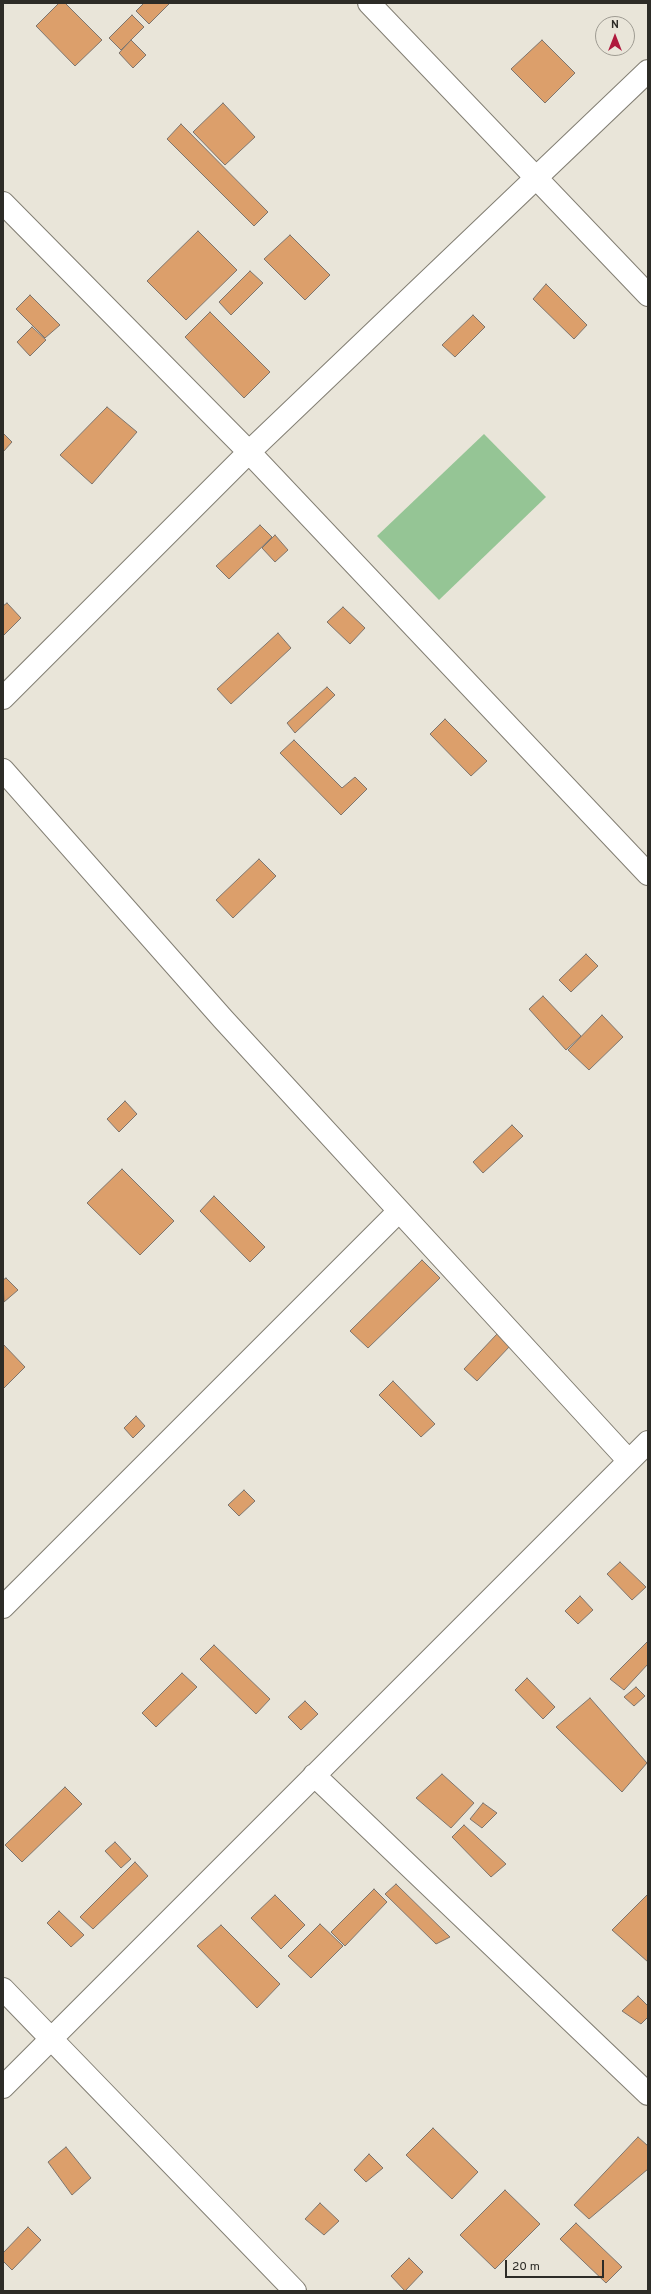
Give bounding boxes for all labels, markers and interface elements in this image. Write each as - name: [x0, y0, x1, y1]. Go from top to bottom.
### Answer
- north arrow: [595, 16, 635, 56]
- text: N: [611, 18, 619, 32]
- scale bar: [507, 2252, 606, 2278]
- text: 20 m: [512, 2259, 540, 2275]

